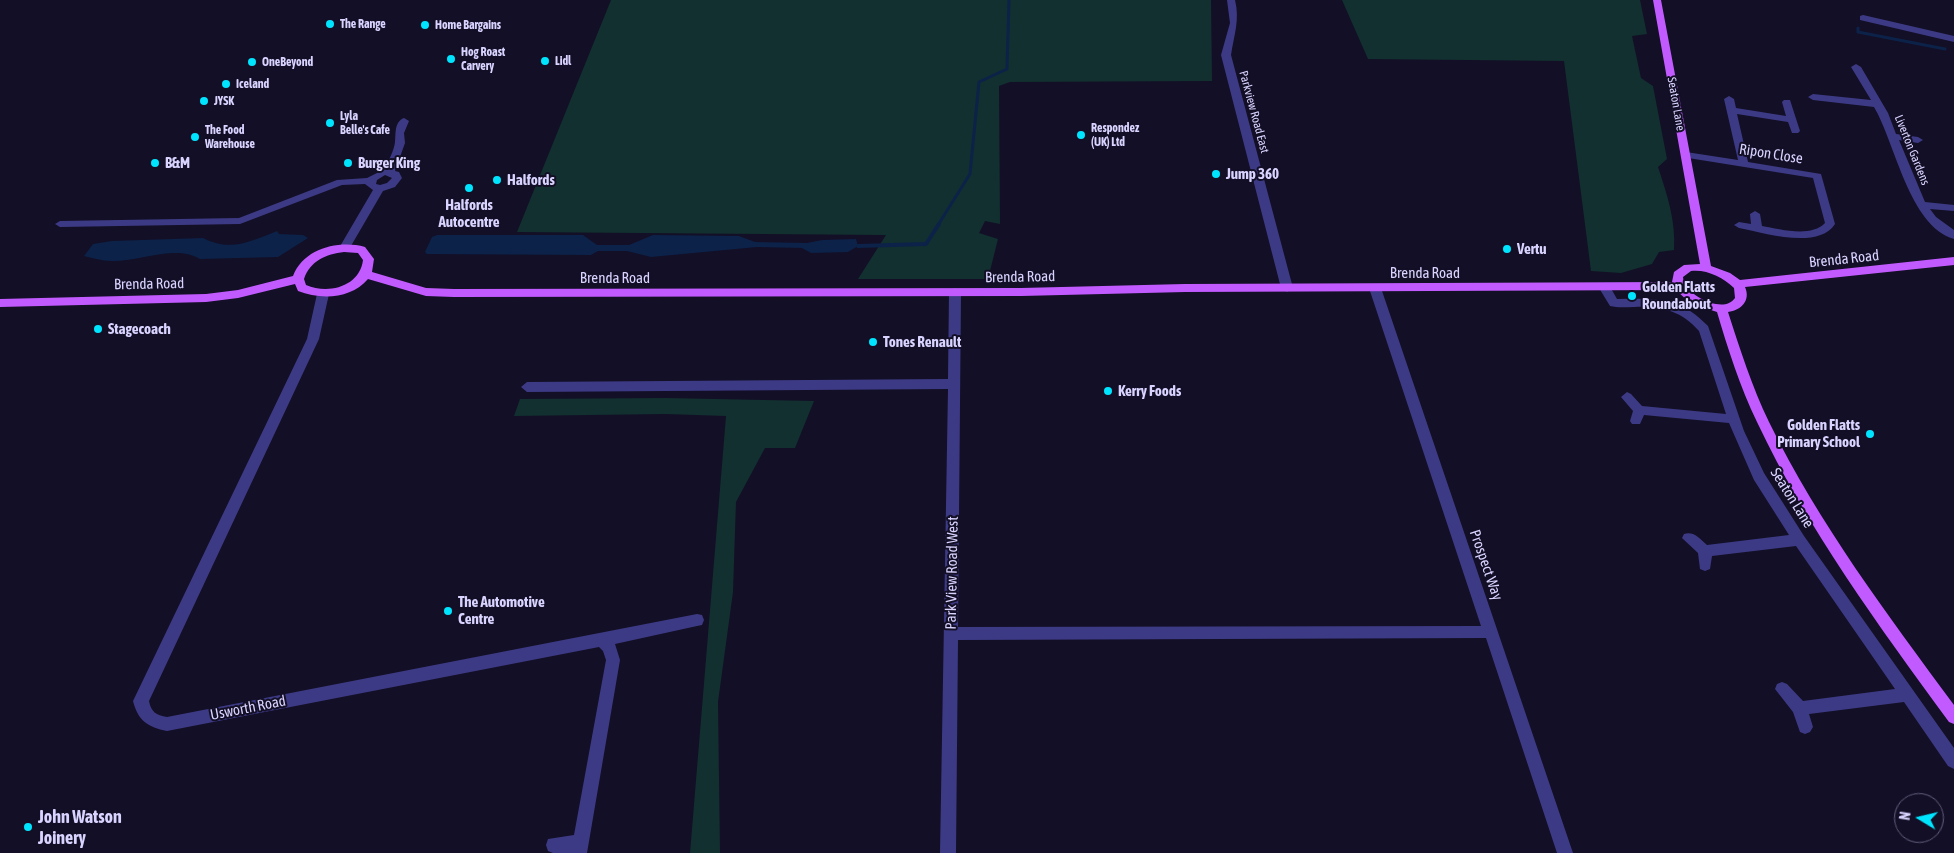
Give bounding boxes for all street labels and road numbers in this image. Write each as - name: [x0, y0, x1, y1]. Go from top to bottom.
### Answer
- street label: Parkview Road East: [1236, 69, 1272, 155]
- street label: Seaton Lane: [1664, 76, 1688, 132]
- street label: Liverton Gardens: [1891, 113, 1933, 187]
- street label: Ripon Close: [1738, 140, 1804, 168]
- street label: Brenda Road: [1808, 246, 1880, 272]
- street label: Brenda Road: [1390, 264, 1460, 282]
- street label: Brenda Road: [985, 267, 1055, 287]
- street label: Brenda Road: [580, 269, 650, 287]
- street label: Brenda Road: [114, 274, 184, 294]
- street label: Seaton Lane: [1766, 465, 1818, 531]
- street label: Park View Road West: [942, 516, 962, 630]
- street label: Prospect Way: [1466, 527, 1506, 603]
- street label: Usworth Road: [209, 692, 287, 724]

